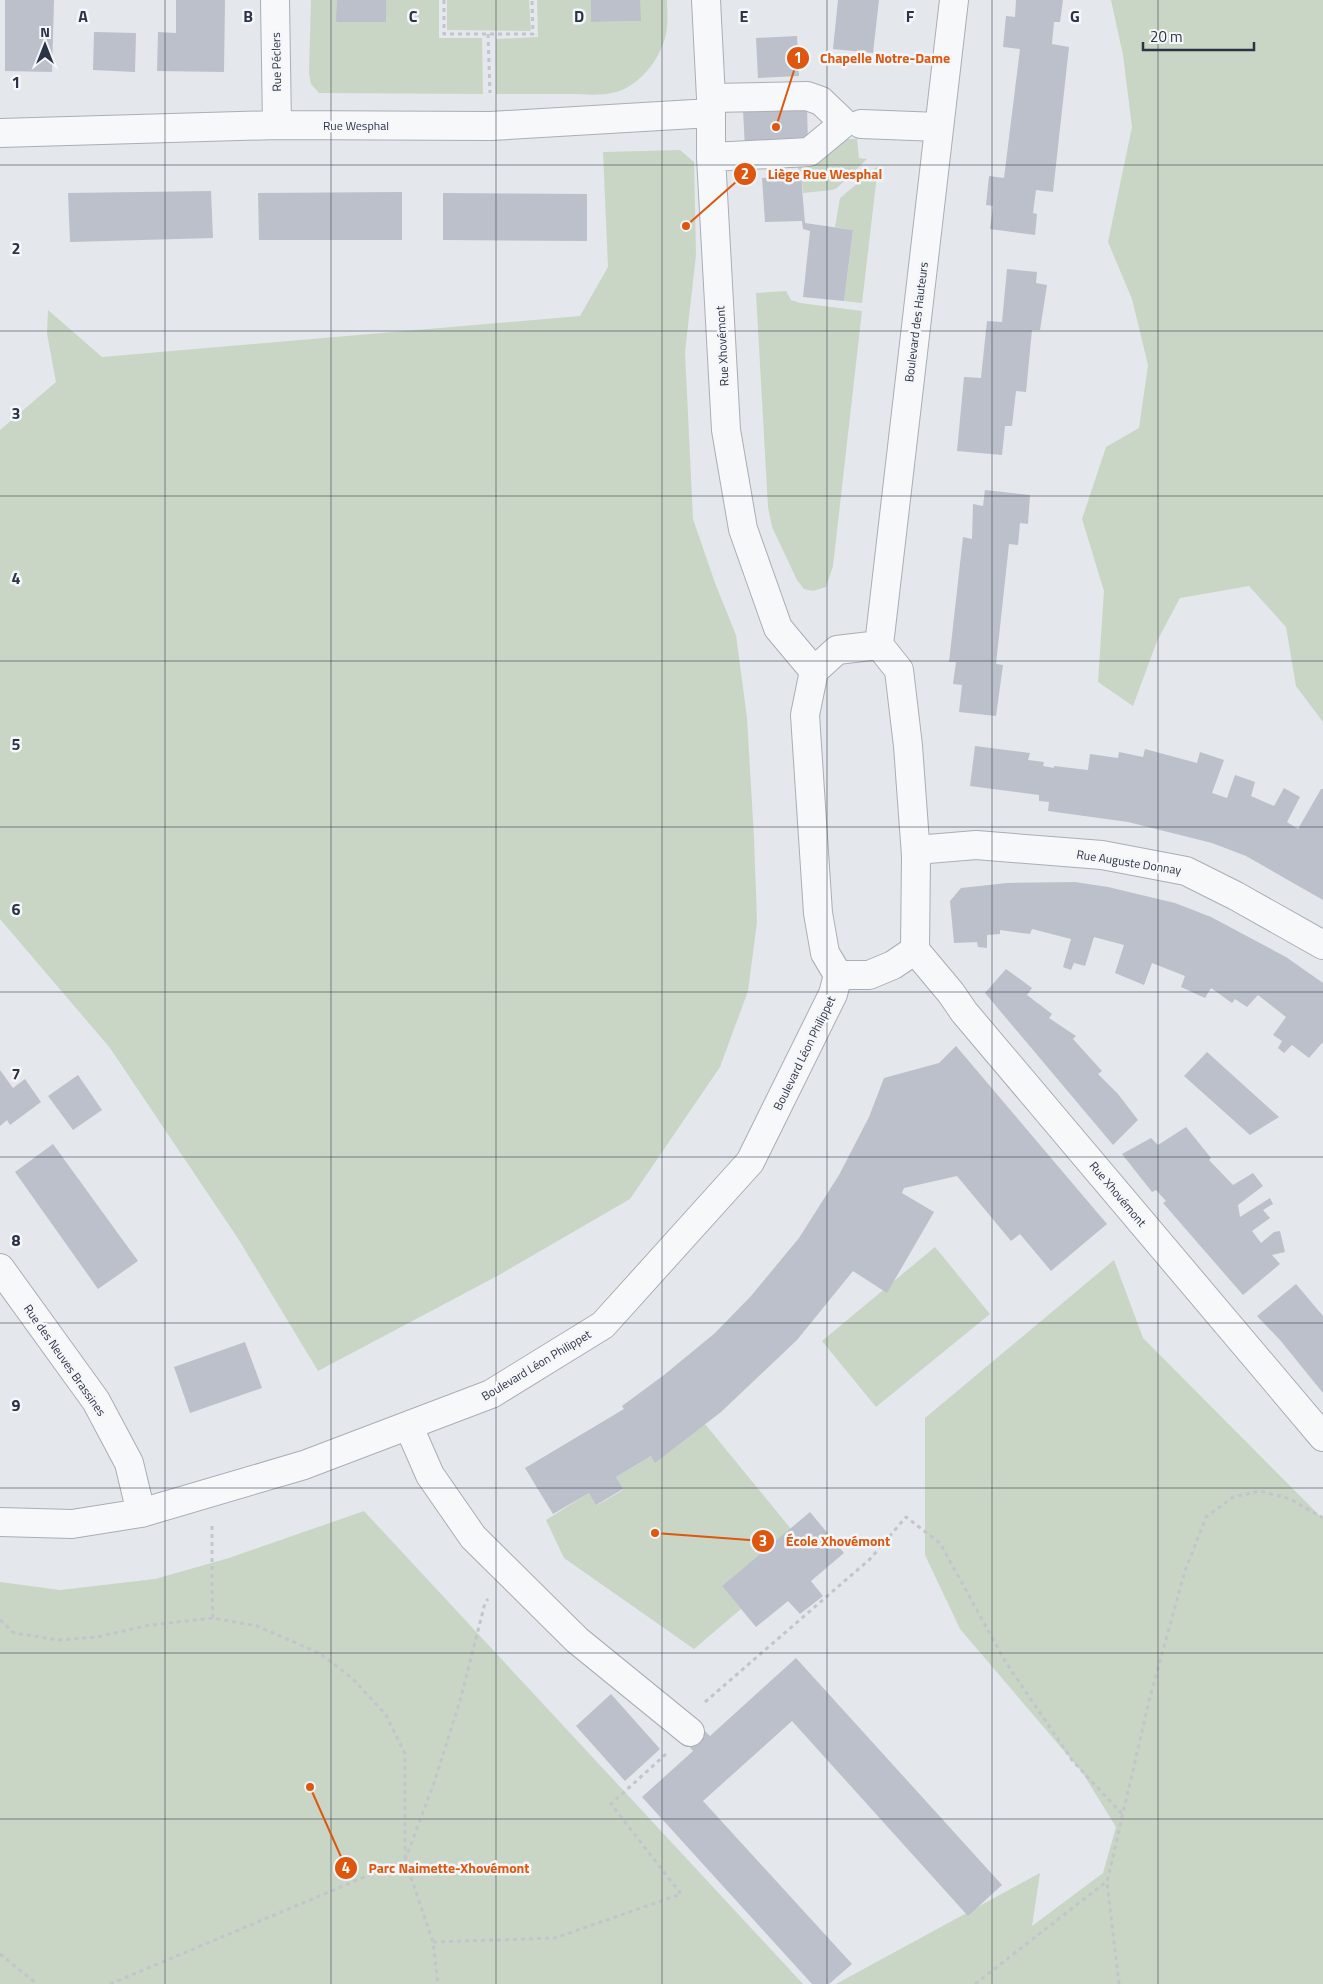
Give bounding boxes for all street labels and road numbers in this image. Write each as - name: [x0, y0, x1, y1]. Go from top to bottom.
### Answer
- street label: Rue Péclers: [266, 32, 286, 92]
- street label: Rue Wesphal: [323, 116, 389, 135]
- street label: Boulevard des Hauteurs: [899, 260, 933, 383]
- street label: Rue Xhovémont: [710, 305, 734, 387]
- street label: Rue Auguste Donnay: [1075, 844, 1183, 880]
- street label: Boulevard Léon Philippet: [768, 992, 840, 1113]
- street label: Rue Xhovémont: [1085, 1157, 1152, 1232]
- street label: Rue des Neuves Brassines: [19, 1300, 111, 1420]
- street label: Boulevard Léon Philippet: [477, 1324, 595, 1405]

